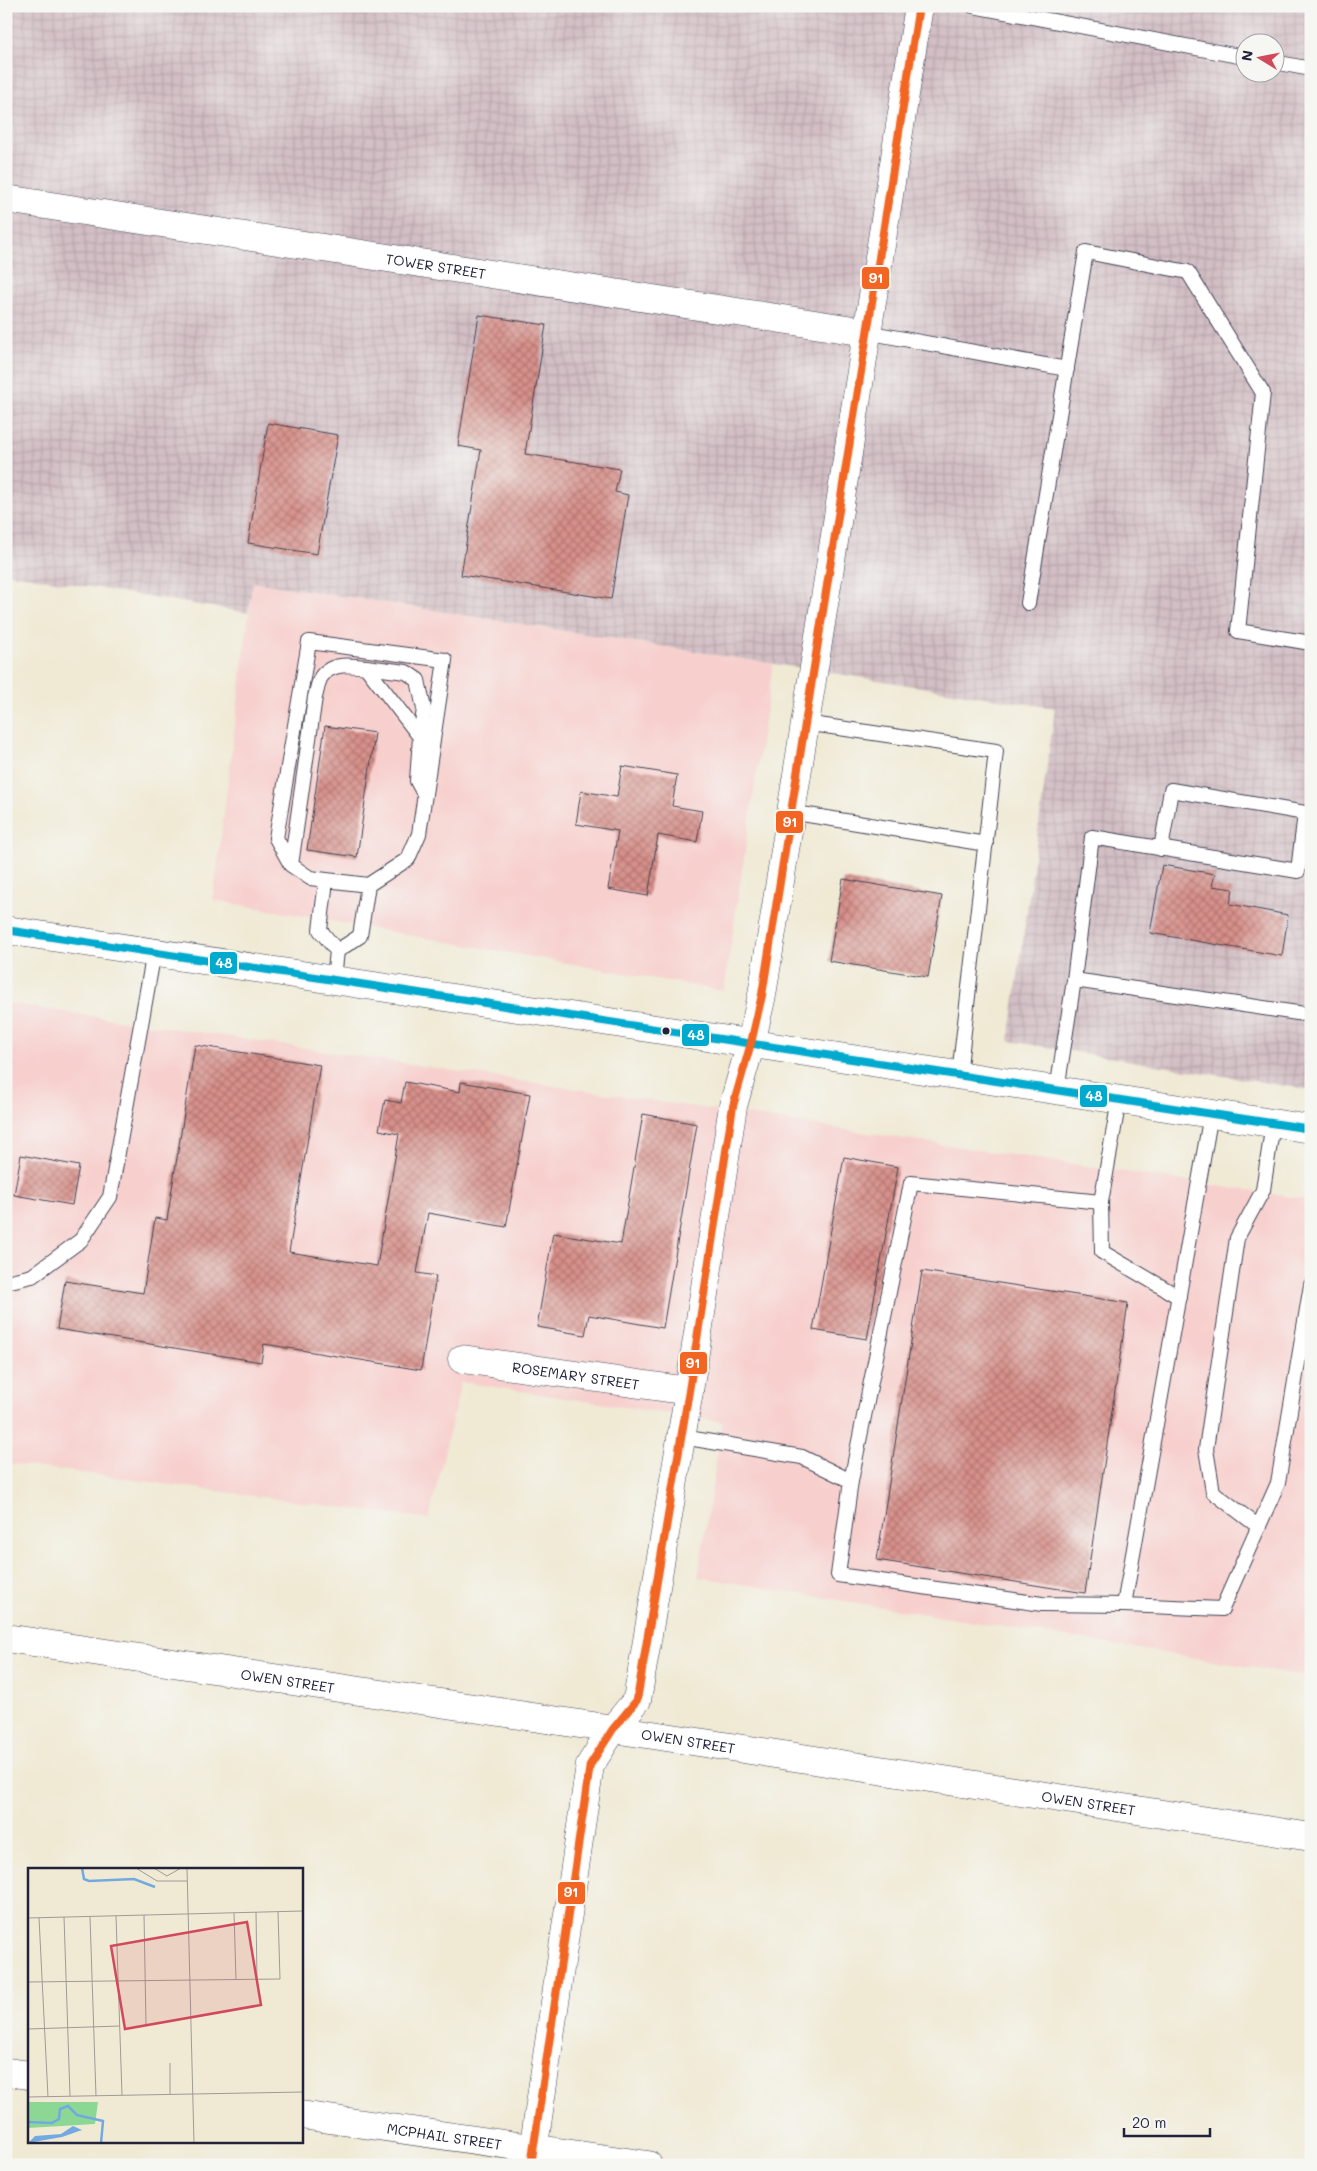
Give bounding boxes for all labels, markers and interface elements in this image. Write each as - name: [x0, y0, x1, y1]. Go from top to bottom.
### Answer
- north arrow: [1234, 32, 1284, 82]
- text: N: [1236, 49, 1257, 63]
- street label: TOWER STREET: [384, 248, 488, 283]
- line badge: 91: [861, 266, 890, 290]
- text: 91: [869, 268, 883, 287]
- line badge: 91: [775, 810, 804, 834]
- text: 91: [783, 812, 797, 831]
- line badge: 48: [209, 951, 238, 975]
- text: 48: [215, 953, 233, 972]
- line badge: 48: [681, 1023, 710, 1047]
- text: 48: [687, 1025, 705, 1044]
- unlabelled marker: [661, 1026, 671, 1036]
- line badge: 48: [1079, 1084, 1108, 1108]
- text: 48: [1085, 1086, 1103, 1105]
- line badge: 91: [679, 1351, 708, 1375]
- text: 91: [686, 1353, 700, 1372]
- street label: ROSEMARY STREET: [511, 1357, 641, 1393]
- street label: OWEN STREET: [240, 1664, 336, 1697]
- street label: OWEN STREET: [640, 1724, 737, 1757]
- street label: OWEN STREET: [1040, 1786, 1137, 1819]
- inset map: [28, 1868, 302, 2144]
- line badge: 91: [557, 1881, 586, 1905]
- text: 91: [564, 1882, 578, 1901]
- scale bar: [1124, 2106, 1211, 2138]
- text: 20 m: [1132, 2112, 1166, 2132]
- street label: MCPHAIL STREET: [386, 2118, 503, 2153]

